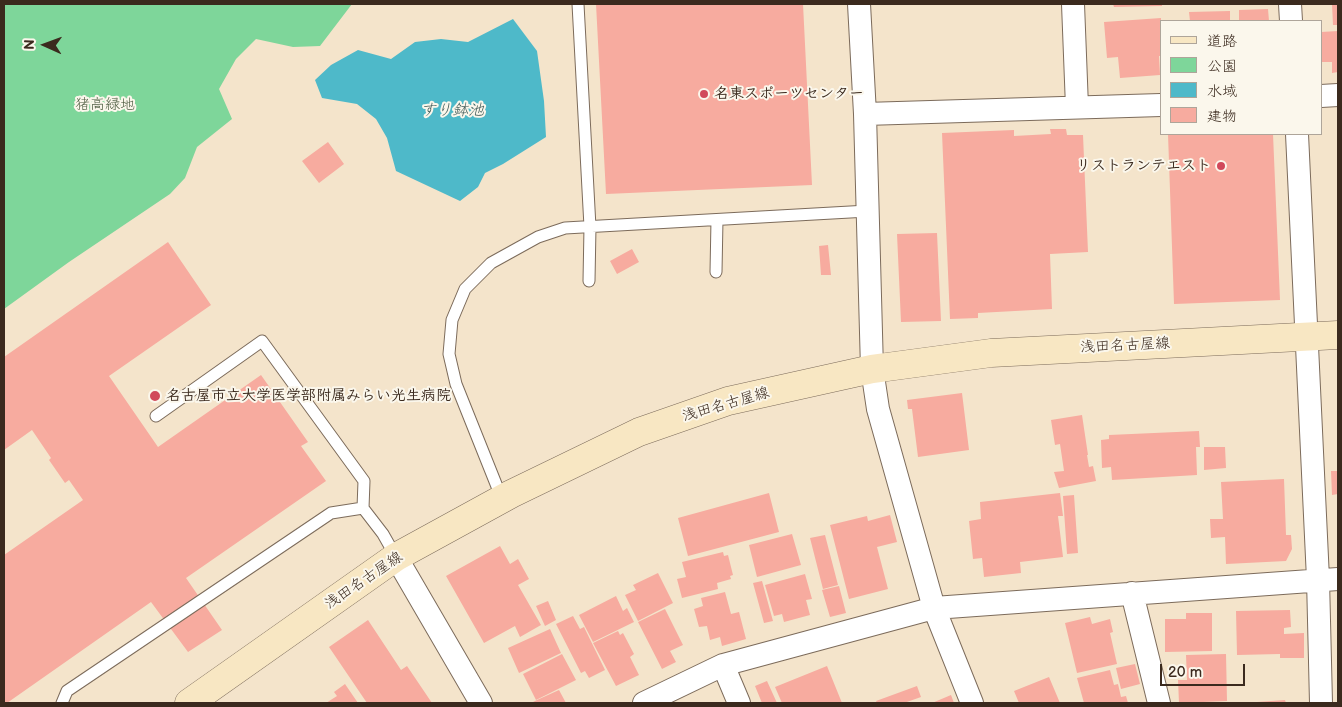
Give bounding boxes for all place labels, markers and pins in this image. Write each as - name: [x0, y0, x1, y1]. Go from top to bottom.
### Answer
- place label: 名東スポーツセンター: [714, 85, 864, 103]
- marker: 名東スポーツセンター: [698, 88, 710, 100]
- place label: リストランテエスト: [1076, 157, 1211, 175]
- marker: リストランテエスト: [1215, 160, 1227, 172]
- place label: 名古屋市立大学医学部附属みらい光生病院: [166, 387, 451, 405]
- marker: 名古屋市立大学医学部附属みらい光生病院: [148, 389, 162, 403]

